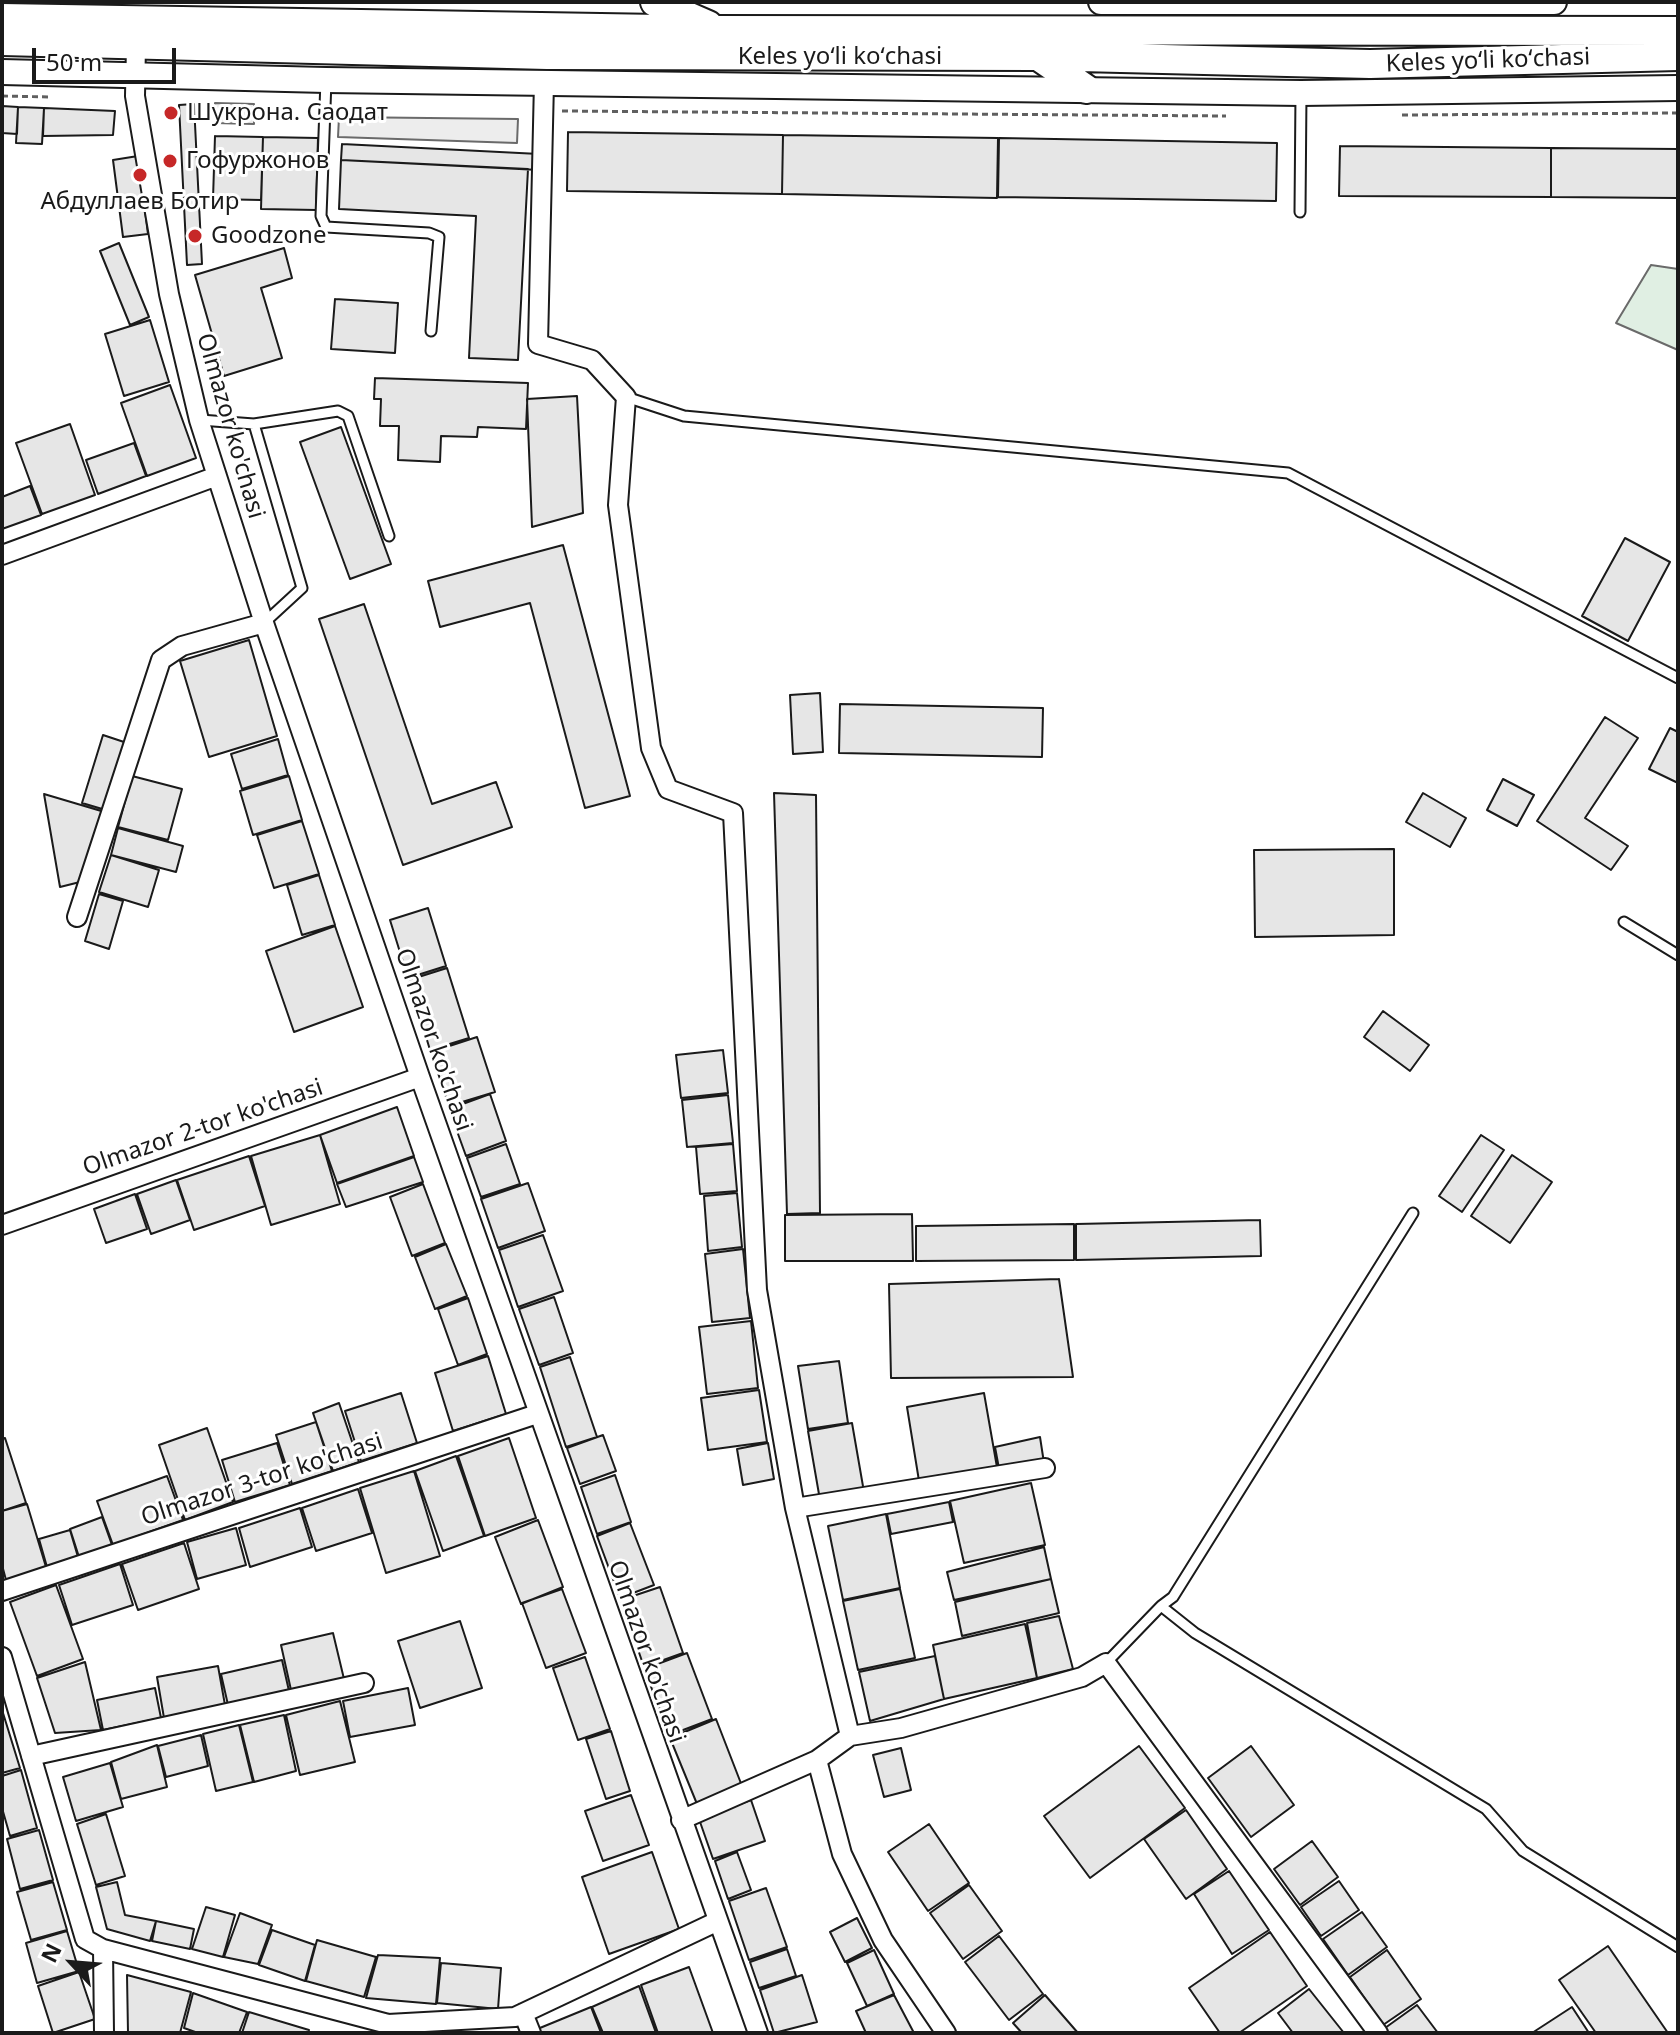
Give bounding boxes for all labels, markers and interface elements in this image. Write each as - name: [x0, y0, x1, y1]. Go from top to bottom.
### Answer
- scale bar: [36, 32, 180, 82]
- street label: Keles yoʻli koʻchasi: [738, 43, 942, 71]
- street label: Keles yoʻli koʻchasi: [1385, 43, 1591, 79]
- text: 50 m: [46, 45, 102, 78]
- place label: Шукрона. Саодат: [187, 99, 388, 127]
- marker: Шукрона. Саодат: [162, 104, 180, 122]
- place label: Гофуржонов: [186, 147, 329, 175]
- marker: Гофуржонов: [161, 152, 179, 170]
- marker: Абдуллаев Ботир: [131, 166, 149, 184]
- place label: Абдуллаев Ботир: [41, 188, 239, 216]
- place label: Goodzone: [211, 222, 326, 250]
- marker: Goodzone: [186, 227, 204, 245]
- street label: Olmazor ko'chasi: [190, 330, 270, 522]
- street label: Olmazor ko'chasi: [388, 945, 478, 1135]
- street label: Olmazor 2-tor ko'chasi: [79, 1073, 327, 1183]
- street label: Olmazor 3-tor ko'chasi: [138, 1427, 386, 1533]
- street label: Olmazor ko'chasi: [601, 1557, 691, 1747]
- north arrow: [32, 1923, 112, 2003]
- text: N: [33, 1938, 68, 1967]

